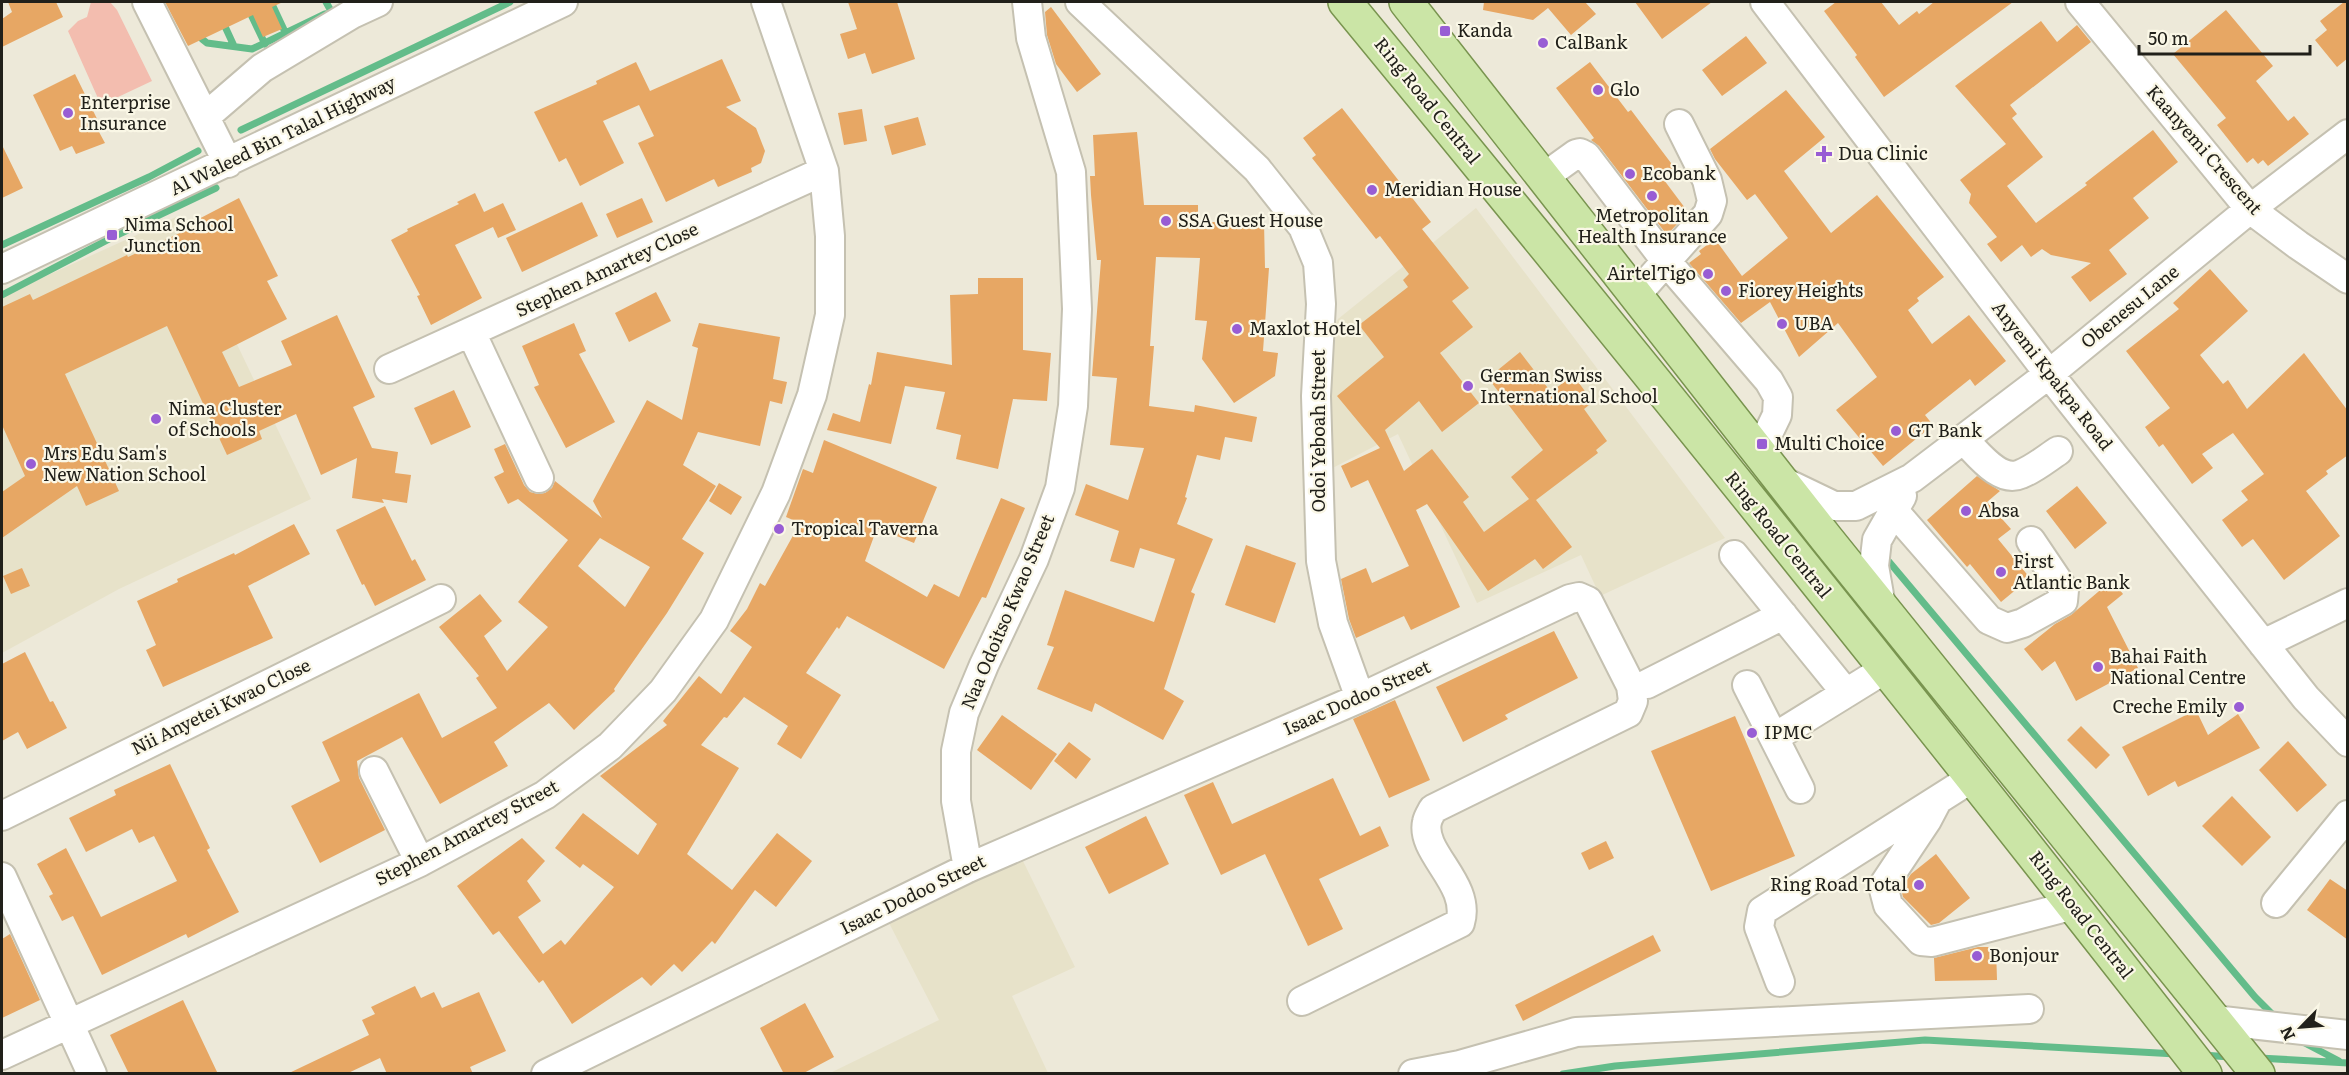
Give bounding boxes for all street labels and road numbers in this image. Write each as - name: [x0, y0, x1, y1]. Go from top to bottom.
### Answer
- street label: Ring Road Central: [1369, 31, 1488, 169]
- street label: Al Waleed Bin Talal Highway: [165, 68, 400, 201]
- street label: Kaanyemi Crescent: [2141, 78, 2270, 220]
- street label: Stephen Amartey Close: [511, 214, 702, 323]
- street label: Obenesu Lane: [2074, 258, 2184, 354]
- street label: Anyemi Kpakpa Road: [1986, 295, 2120, 456]
- street label: Odoi Yeboah Street: [1304, 349, 1331, 512]
- street label: Ring Road Central: [1720, 465, 1839, 603]
- street label: Naa Odoitso Kwao Street: [953, 509, 1060, 713]
- street label: Nii Anyetei Kwao Close: [126, 650, 314, 761]
- street label: Isaac Dodoo Street: [1278, 652, 1435, 741]
- street label: Stephen Amartey Street: [370, 771, 563, 892]
- street label: Ring Road Central: [2023, 844, 2141, 984]
- street label: Isaac Dodoo Street: [835, 846, 990, 941]

